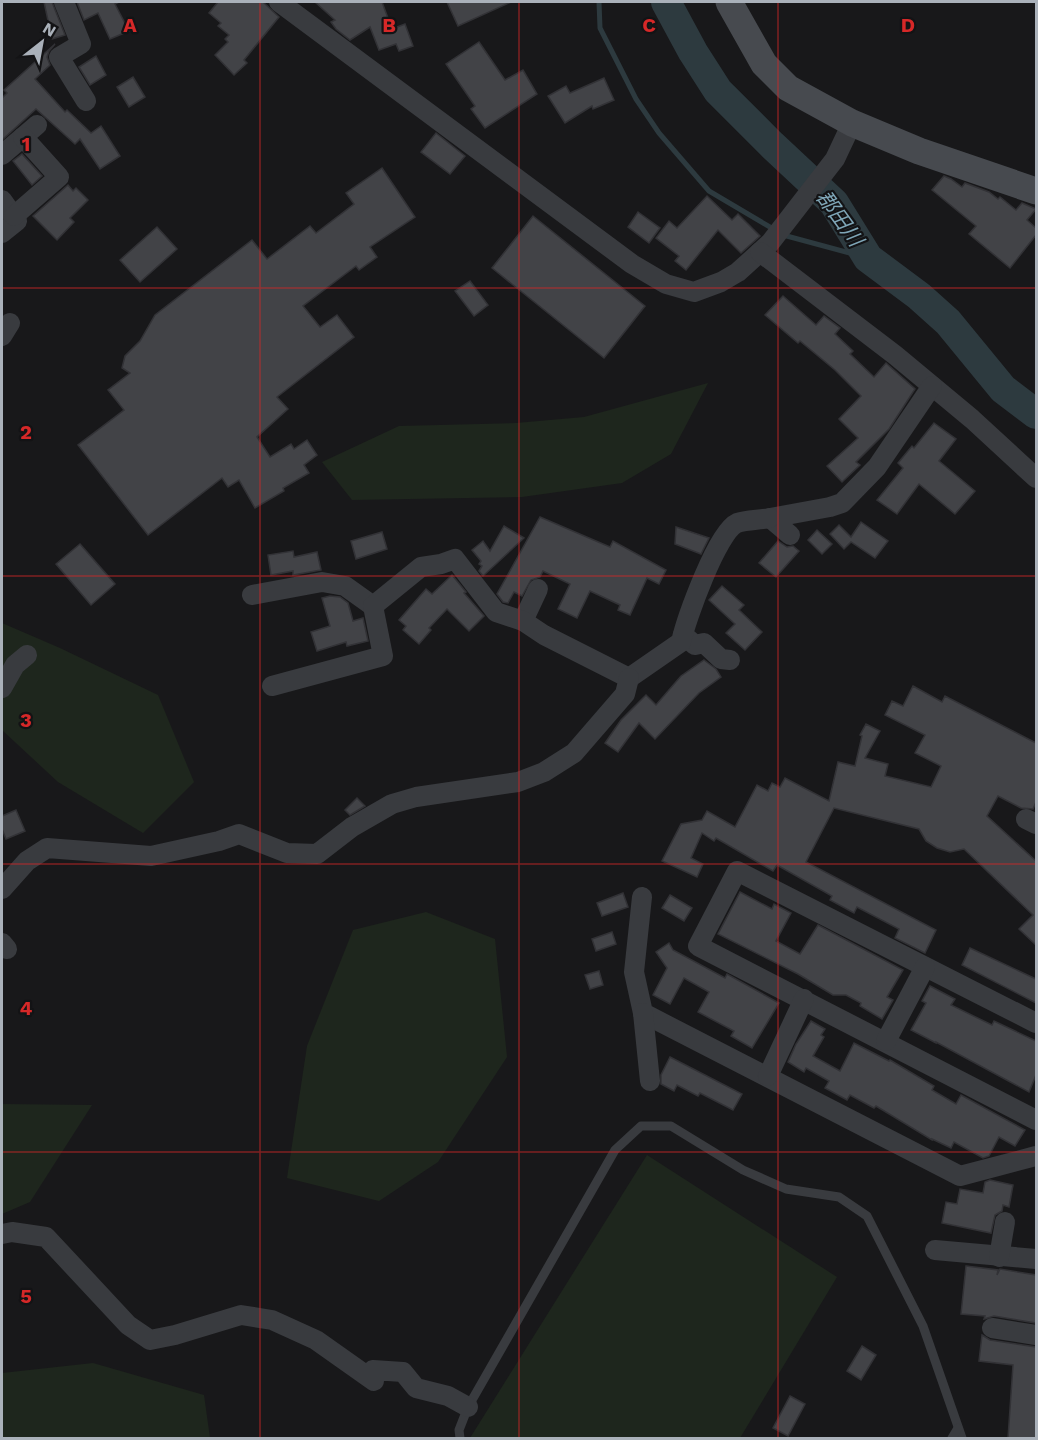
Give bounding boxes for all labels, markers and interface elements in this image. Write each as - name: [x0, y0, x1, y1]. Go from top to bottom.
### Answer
- north arrow: [12, 12, 72, 72]
- text: A: [123, 13, 137, 37]
- text: B: [382, 13, 396, 37]
- text: C: [642, 13, 656, 37]
- text: D: [901, 13, 915, 37]
- text: N: [39, 18, 59, 41]
- text: 1: [22, 132, 30, 156]
- water label: 郡田川: [811, 185, 870, 252]
- text: 2: [20, 420, 32, 444]
- text: 3: [20, 708, 32, 732]
- text: 4: [20, 996, 33, 1020]
- text: 5: [20, 1284, 32, 1308]

